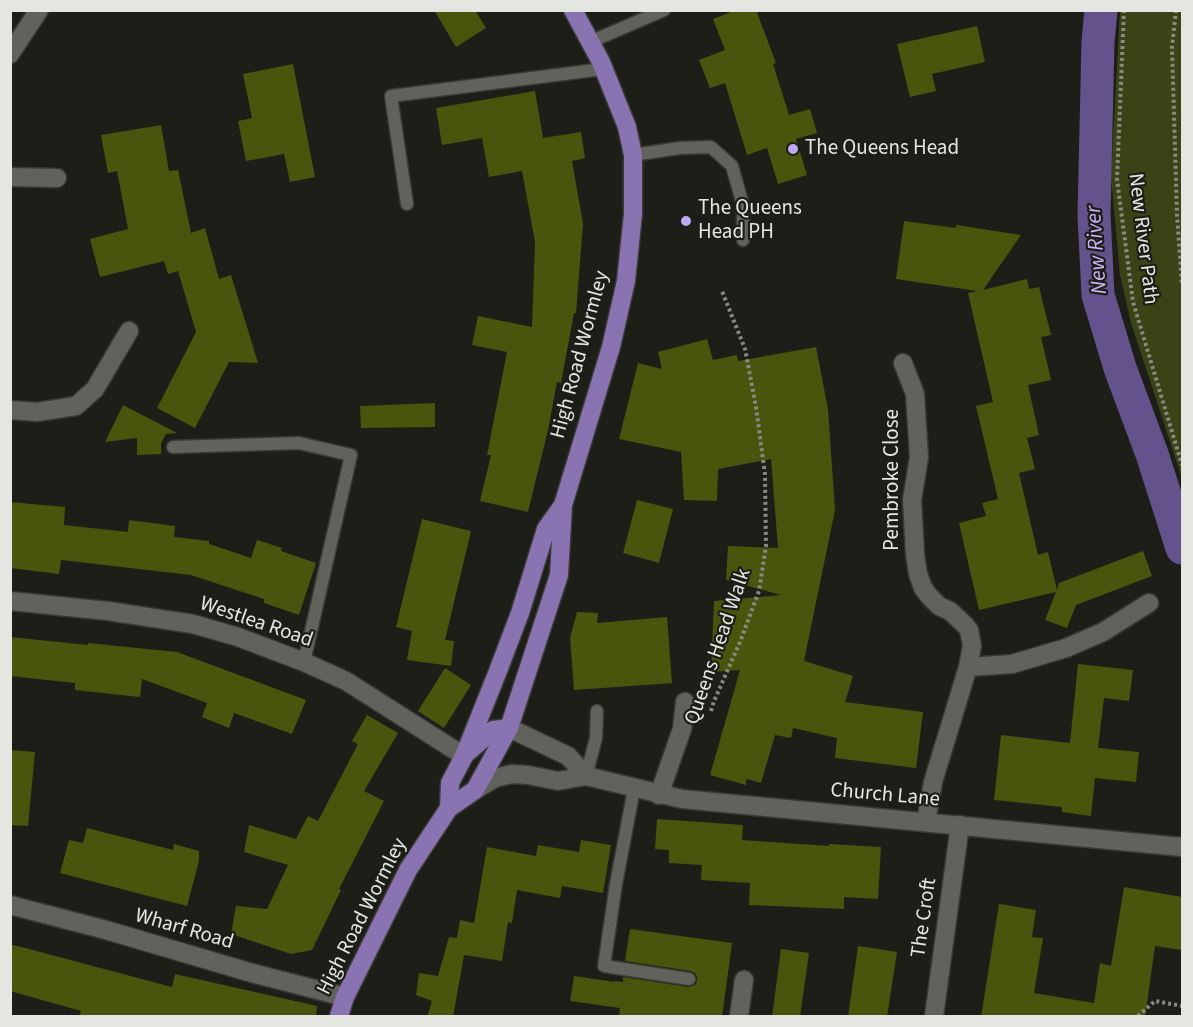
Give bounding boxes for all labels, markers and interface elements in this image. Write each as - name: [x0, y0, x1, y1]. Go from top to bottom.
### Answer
- place label: The Queens Head: [805, 136, 959, 162]
- marker: The Queens Head: [786, 142, 800, 156]
- street label: New River Path: [1121, 172, 1163, 306]
- place label: The Queens Head PH: [698, 196, 802, 246]
- water label: New River: [1082, 205, 1114, 295]
- marker: The Queens Head PH: [679, 214, 693, 228]
- street label: High Road Wormley: [546, 268, 616, 442]
- street label: Pembroke Close: [880, 409, 906, 551]
- street label: Queens Head Walk: [680, 566, 758, 728]
- street label: Westlea Road: [196, 592, 316, 654]
- street label: Church Lane: [829, 779, 941, 813]
- street label: High Road Wormley: [313, 834, 413, 1000]
- street label: The Croft: [907, 877, 943, 959]
- street label: Wharf Road: [132, 904, 236, 956]

